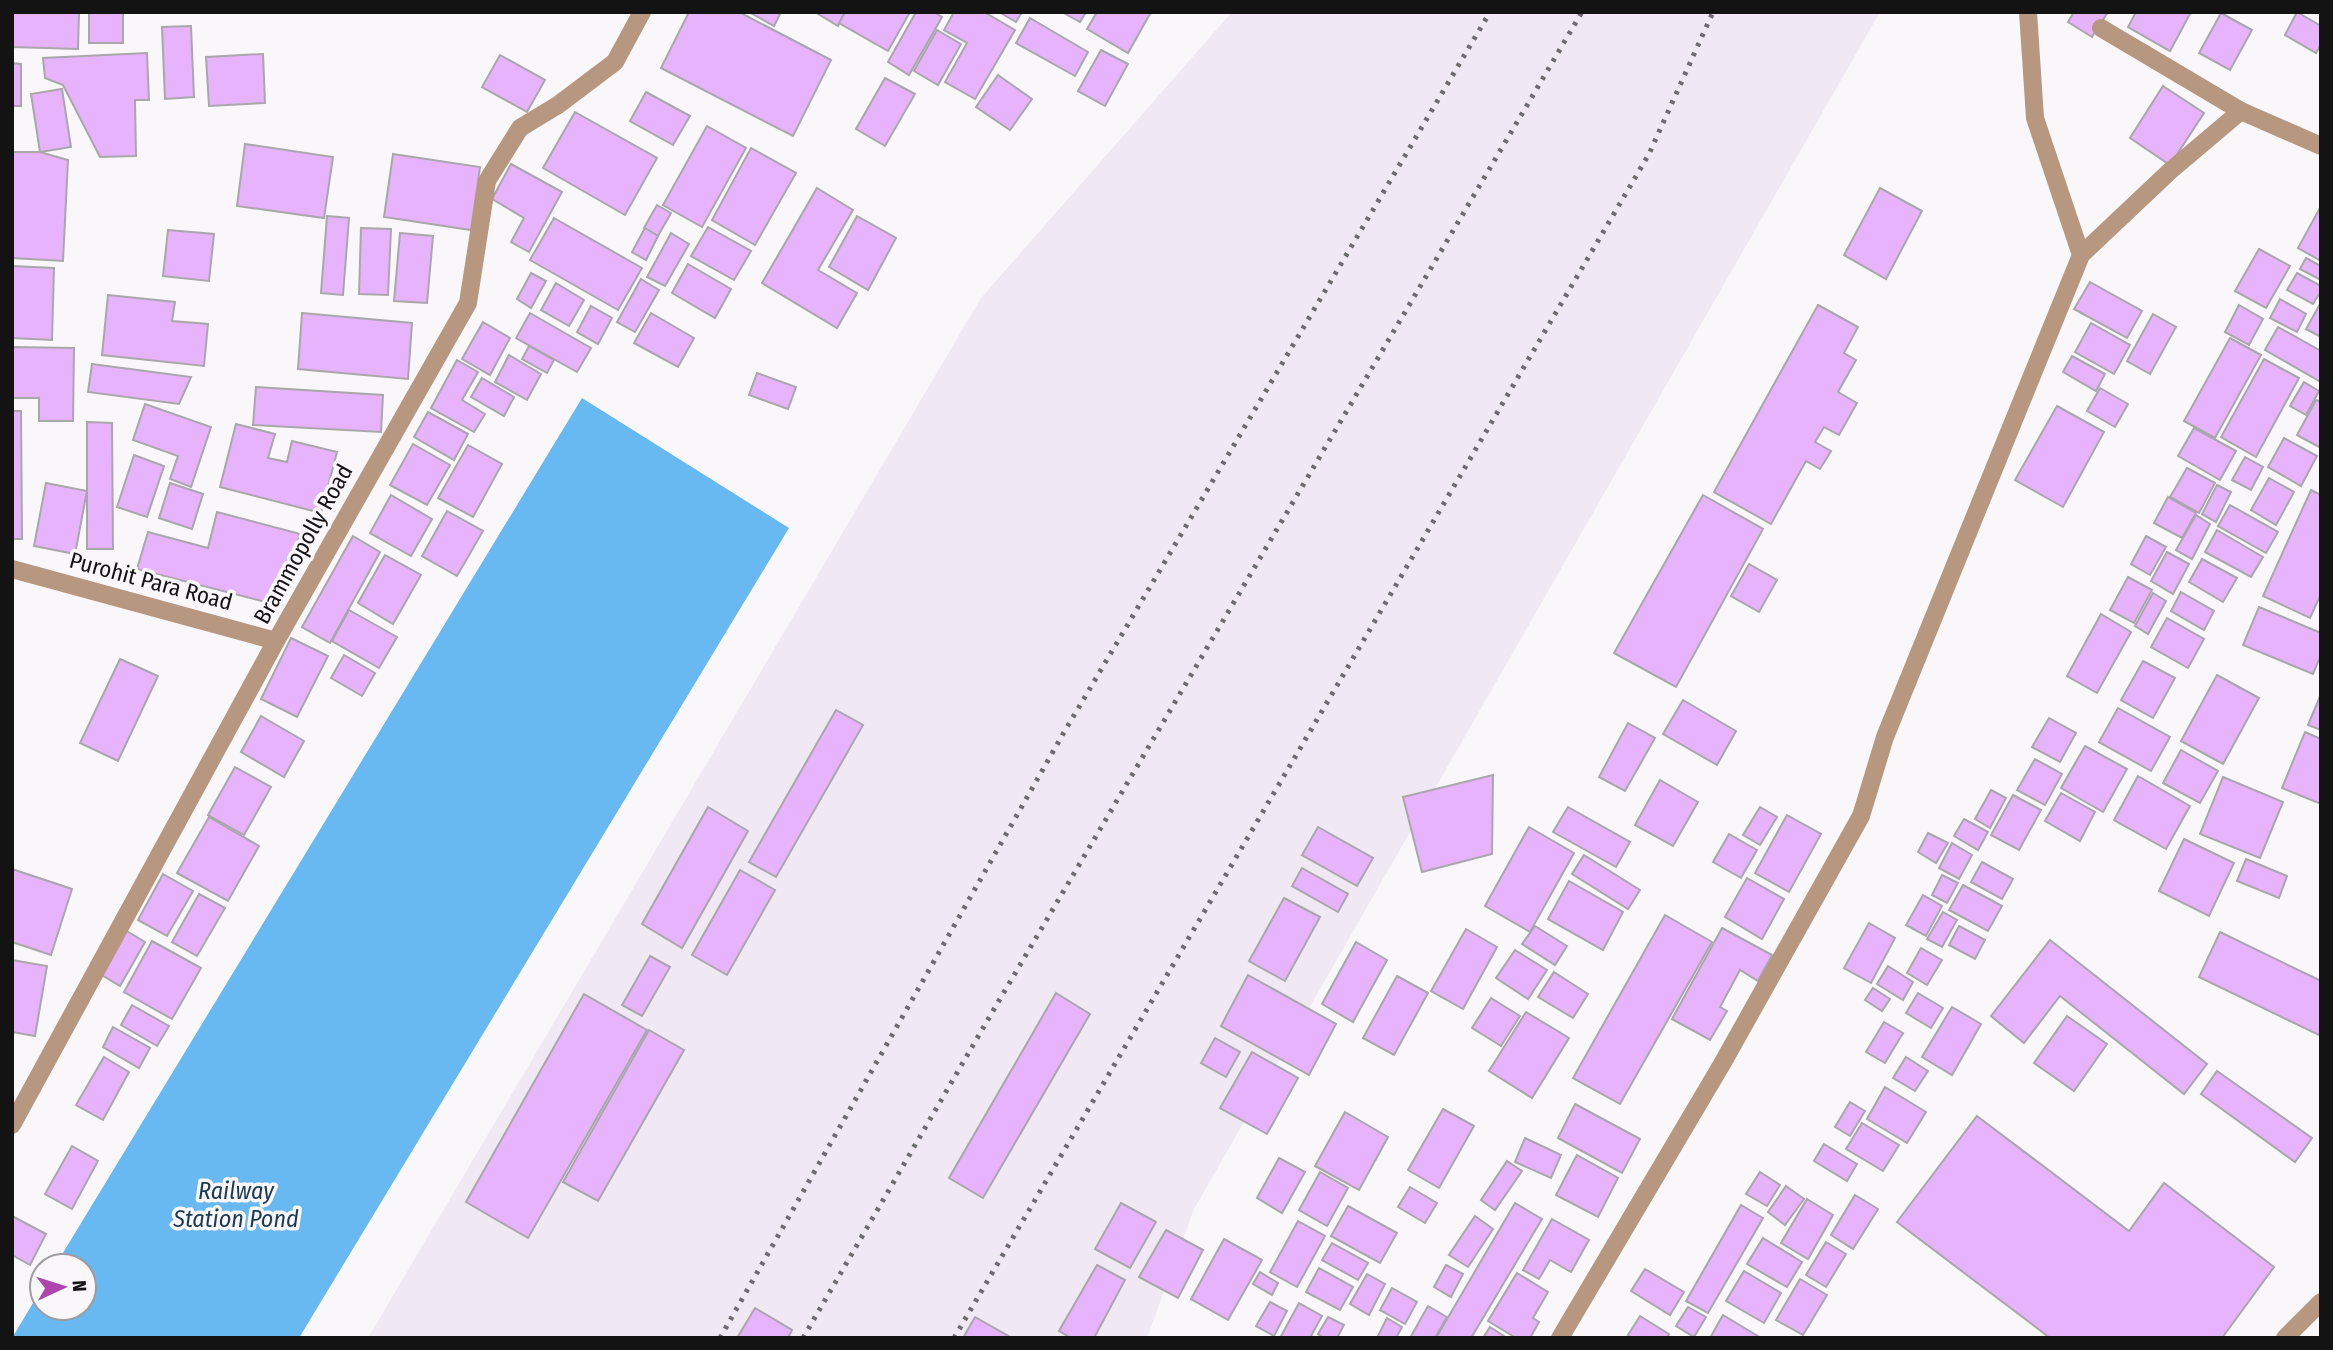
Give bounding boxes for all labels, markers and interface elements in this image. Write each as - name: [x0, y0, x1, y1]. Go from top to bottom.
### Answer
- street label: Brammopolly Road: [248, 459, 358, 629]
- street label: Purohit Para Road: [66, 546, 236, 616]
- water label: Railway Station Pond: [172, 1177, 299, 1233]
- north arrow: [28, 1252, 98, 1322]
- text: N: [68, 1279, 91, 1292]

